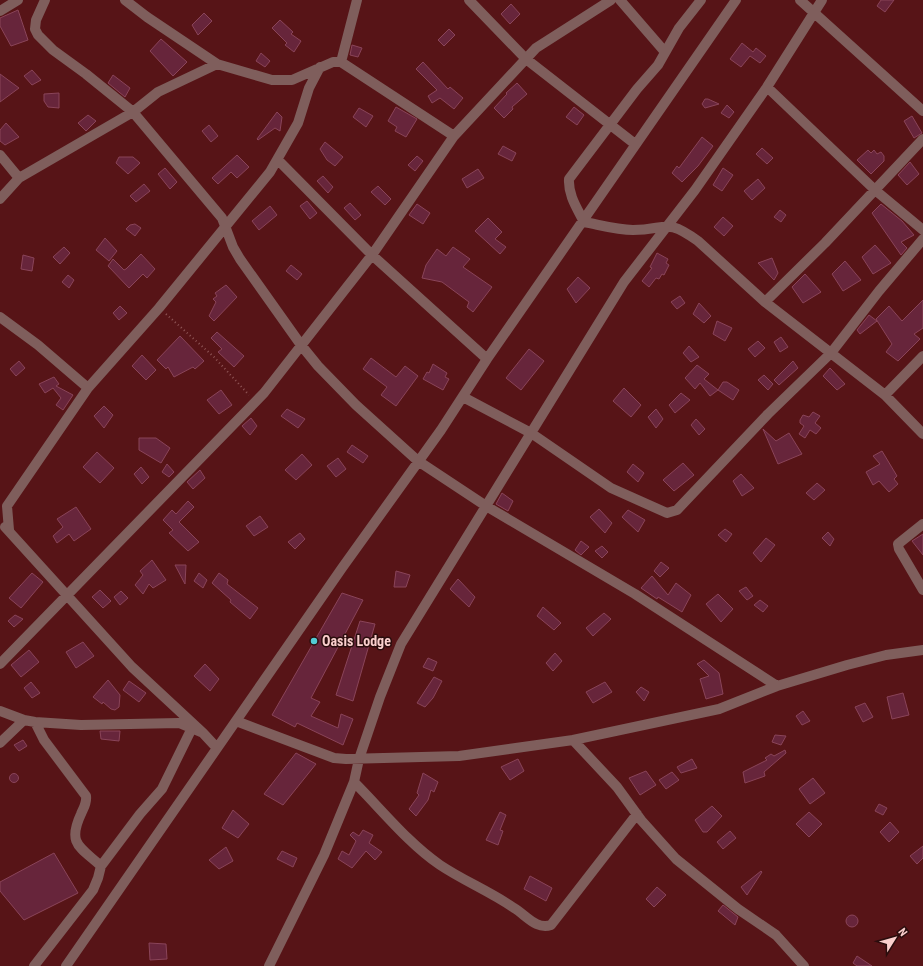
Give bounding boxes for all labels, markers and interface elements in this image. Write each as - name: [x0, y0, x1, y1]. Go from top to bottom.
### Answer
- place label: Oasis Lodge: [322, 633, 391, 649]
- marker: Oasis Lodge: [309, 636, 319, 646]
- north arrow: [875, 918, 915, 958]
- text: N: [895, 926, 910, 939]

